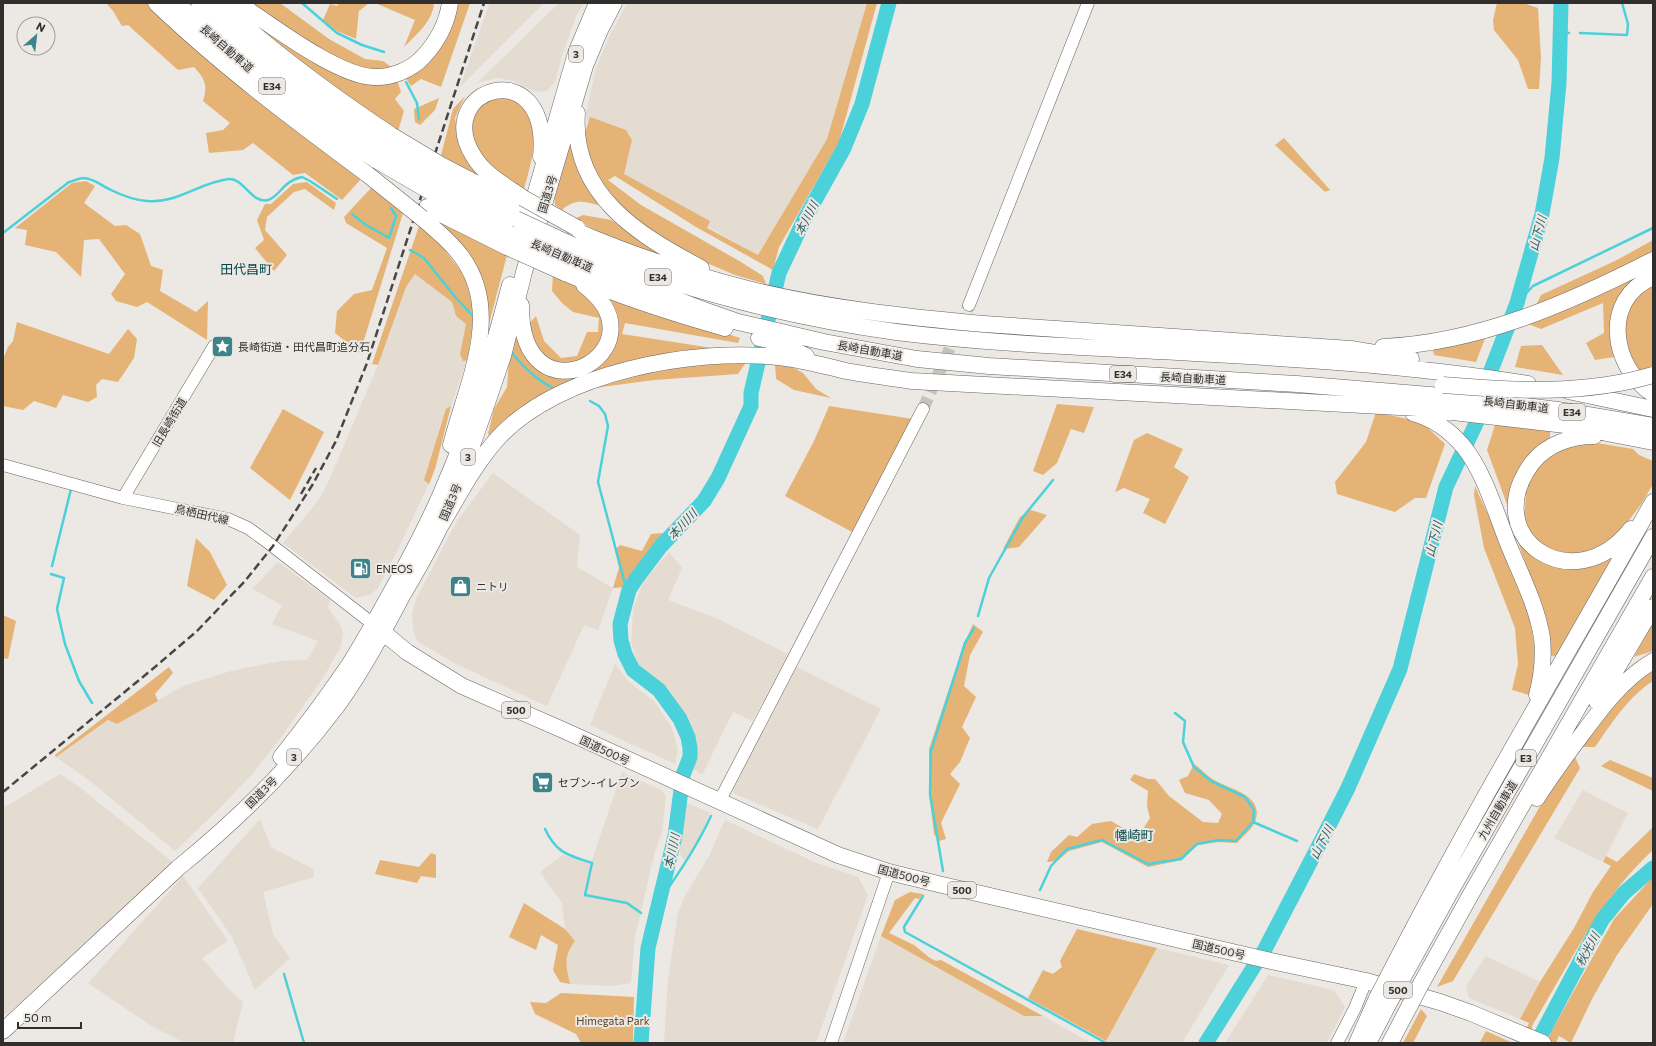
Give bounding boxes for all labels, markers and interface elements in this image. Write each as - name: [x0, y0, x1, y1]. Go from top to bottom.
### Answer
- north arrow: [16, 16, 56, 56]
- text: N: [34, 19, 48, 34]
- street label: 長崎自動車道: [198, 21, 256, 75]
- road number: 3: [569, 46, 583, 62]
- road number: E34: [259, 78, 285, 94]
- street label: 国道3号: [535, 173, 559, 215]
- water label: 本川川: [792, 197, 821, 237]
- water label: 山下川: [1526, 212, 1549, 252]
- street label: 長崎自動車道: [529, 236, 595, 274]
- district label: 田代昌町: [220, 261, 272, 277]
- road number: E34: [645, 269, 671, 285]
- place icon: 長崎街道・田代昌町追分石: [210, 333, 236, 359]
- street label: 長崎自動車道: [836, 338, 904, 362]
- place label: 長崎街道・田代昌町追分石: [238, 340, 370, 353]
- road number: E34: [1110, 366, 1136, 382]
- street label: 長崎自動車道: [1160, 370, 1226, 386]
- street label: 長崎自動車道: [1482, 394, 1550, 414]
- street label: 旧長崎街道: [149, 395, 189, 449]
- road number: E34: [1559, 404, 1585, 420]
- road number: 3: [461, 449, 475, 465]
- street label: 国道3号: [436, 481, 464, 523]
- street label: 鳥栖田代線: [174, 501, 230, 527]
- water label: 本川川: [665, 505, 701, 542]
- water label: 山下川: [1422, 518, 1445, 558]
- fuel station icon: ENEOS: [348, 555, 374, 581]
- place label: ENEOS: [376, 562, 413, 575]
- shop icon: ニトリ: [447, 573, 473, 599]
- place label: ニトリ: [476, 580, 509, 593]
- road number: 500: [502, 702, 530, 718]
- street label: 国道500号: [578, 733, 632, 767]
- road number: 3: [287, 749, 301, 765]
- road number: E3: [1516, 750, 1536, 766]
- supermarket icon: セブン-イレブン: [529, 769, 555, 795]
- street label: 国道3号: [243, 774, 279, 810]
- place label: セブン-イレブン: [558, 776, 640, 789]
- street label: 九州自動車道: [1475, 778, 1519, 842]
- water label: 山下川: [1307, 821, 1336, 861]
- district label: 幡崎町: [1114, 827, 1154, 843]
- water label: 本川川: [660, 830, 682, 870]
- street label: 国道500号: [876, 862, 932, 888]
- road number: 500: [948, 882, 976, 898]
- water label: 秋光川: [1572, 928, 1603, 968]
- street label: 国道500号: [1191, 937, 1247, 961]
- road number: 500: [1384, 982, 1412, 998]
- scale bar: [18, 1004, 81, 1030]
- text: 50 m: [24, 1010, 52, 1024]
- park label: Himegata Park: [576, 1014, 650, 1027]

